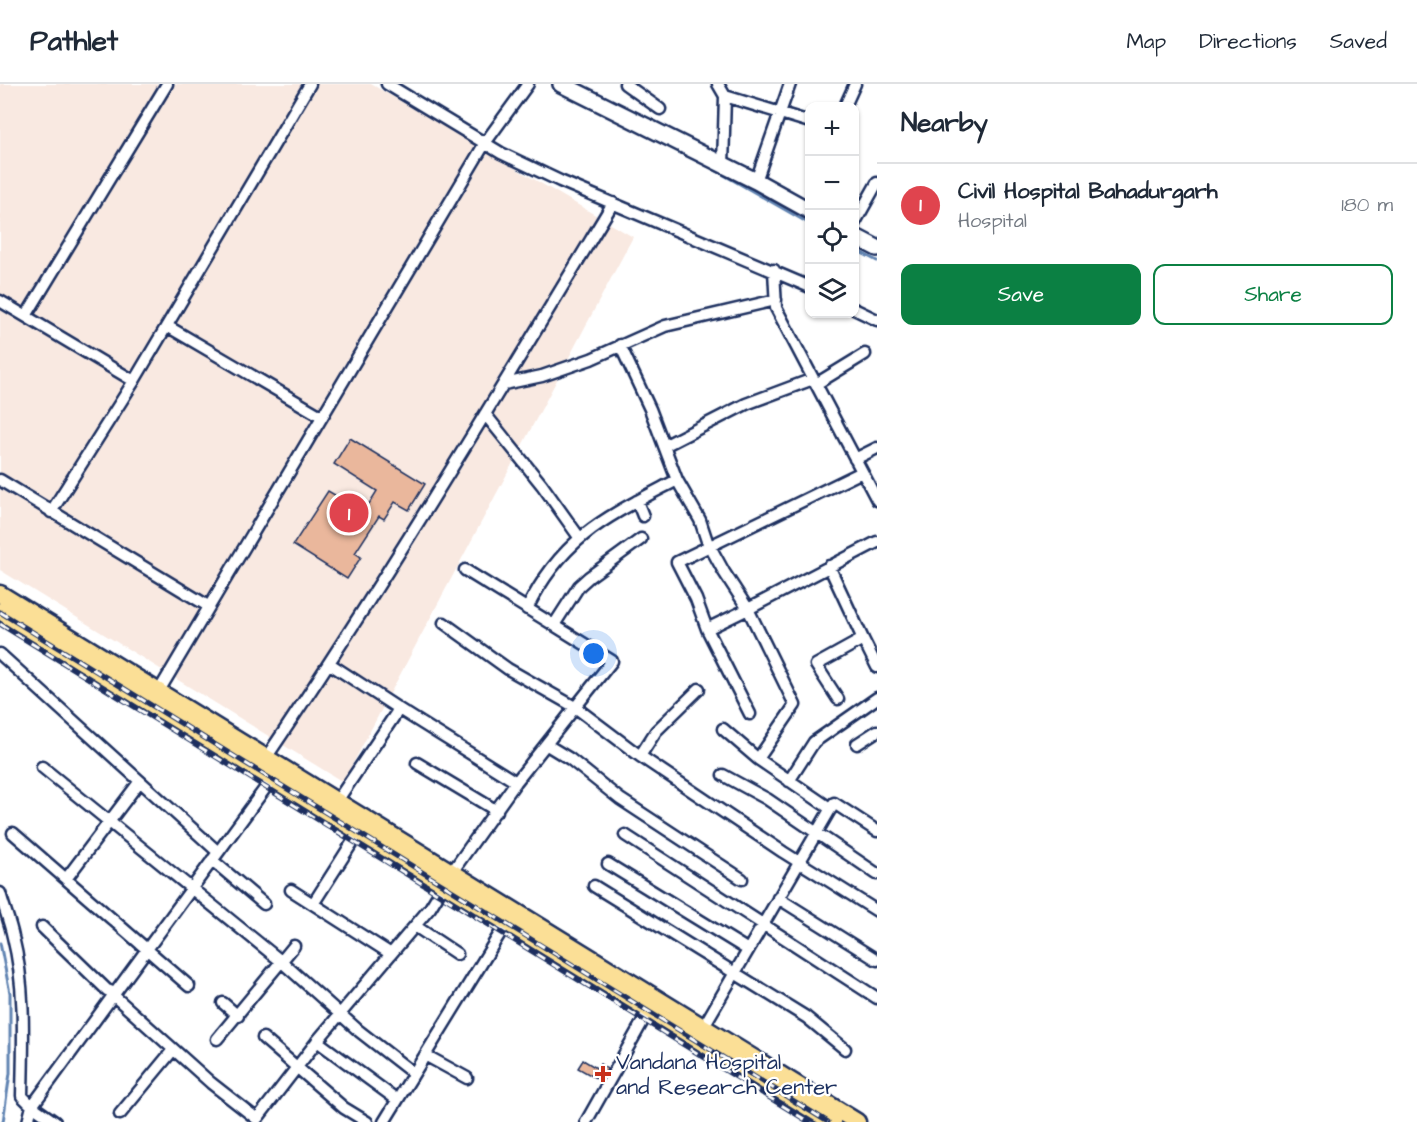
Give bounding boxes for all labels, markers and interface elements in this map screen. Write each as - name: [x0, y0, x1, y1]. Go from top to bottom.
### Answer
- text: Pathlet: [30, 22, 118, 61]
- text: Map: [1126, 27, 1166, 56]
- text: Directions: [1199, 27, 1297, 56]
- text: Saved: [1330, 27, 1387, 56]
- map controls: [805, 102, 859, 318]
- button: +: [805, 102, 859, 156]
- text: Nearby: [901, 105, 988, 141]
- button: −: [805, 156, 859, 210]
- text: Civil Hospital Bahadurgarh: [958, 176, 1218, 207]
- text: 1: [919, 191, 922, 219]
- text: 180 m: [1341, 191, 1393, 219]
- text: Hospital: [958, 207, 1027, 235]
- button: locate: [805, 210, 859, 264]
- button: layers: [805, 264, 859, 318]
- button: Save: [901, 264, 1141, 325]
- button: Share: [1153, 264, 1393, 325]
- pin: 1: [330, 490, 368, 536]
- your location: [579, 639, 608, 668]
- place label: Vandana Hospital and Research Center: [616, 1047, 837, 1103]
- marker: Vandana Hospital and Research Center: [594, 1065, 612, 1083]

